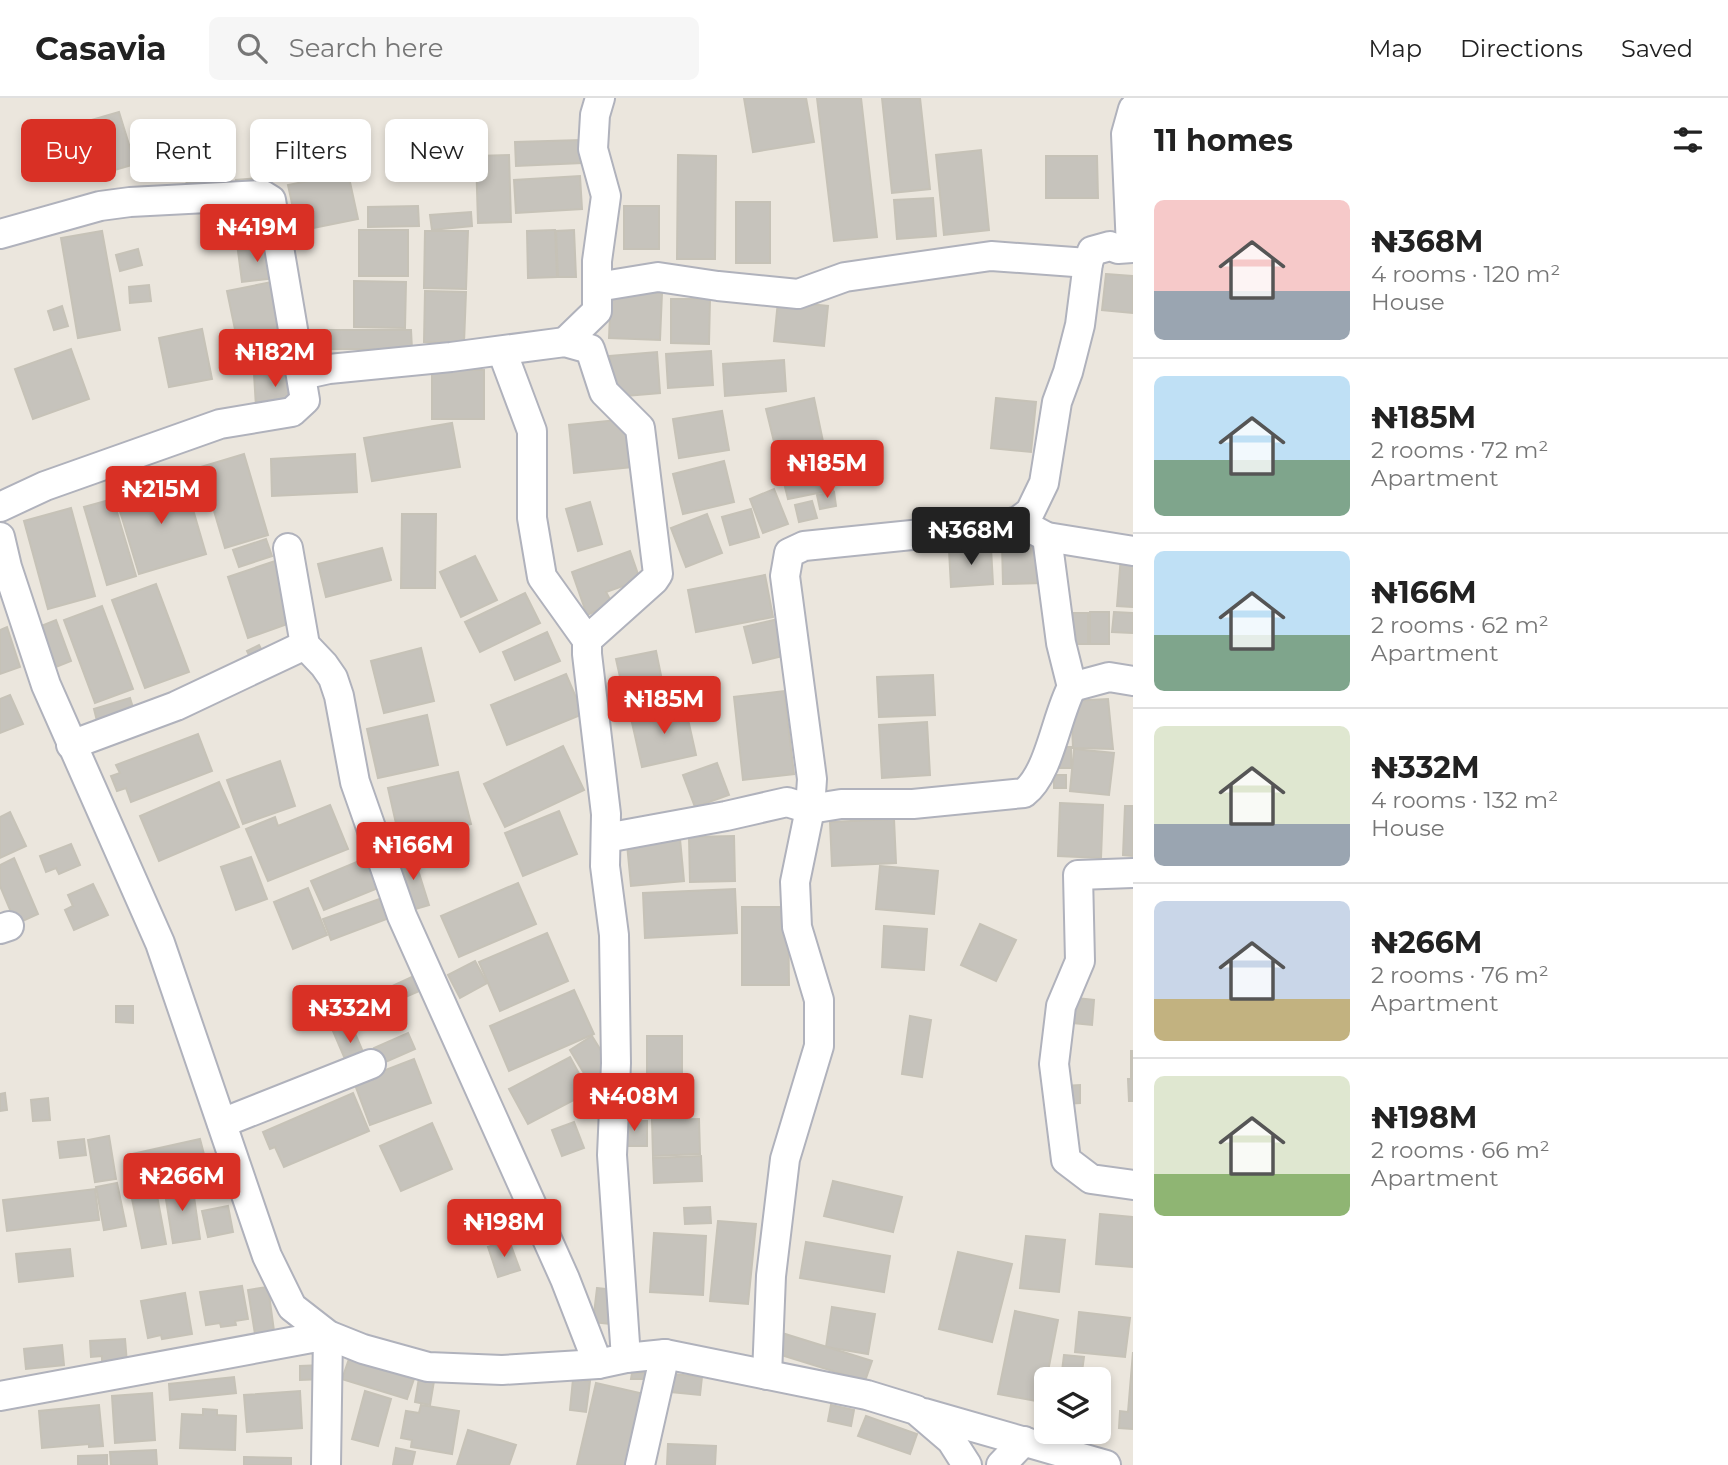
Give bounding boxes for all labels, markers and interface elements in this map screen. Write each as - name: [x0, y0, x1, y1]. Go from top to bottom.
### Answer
- search box: [209, 17, 699, 80]
- text: Casavia: [35, 28, 167, 68]
- icon: search: [233, 29, 271, 67]
- text: Search here: [289, 32, 443, 64]
- text: Map: [1369, 34, 1422, 63]
- text: Directions: [1460, 34, 1583, 63]
- text: Saved: [1621, 34, 1693, 63]
- chip: Buy: [21, 119, 116, 182]
- chip: Rent: [130, 119, 236, 182]
- chip: Filters: [250, 119, 371, 182]
- chip: New: [385, 119, 488, 182]
- icon: filters: [1669, 121, 1707, 159]
- text: 11 homes: [1154, 122, 1293, 159]
- pin: ₦419M: [208, 204, 306, 264]
- text: ₦419M: [216, 213, 298, 241]
- text: ₦368M: [1371, 223, 1483, 260]
- icon: home: [1210, 228, 1294, 312]
- text: 4 rooms · 120 m²: [1371, 260, 1560, 288]
- text: House: [1371, 288, 1445, 316]
- pin: ₦182M: [226, 330, 324, 389]
- text: ₦182M: [235, 338, 315, 366]
- text: ₦185M: [1371, 399, 1476, 436]
- icon: home: [1210, 404, 1294, 488]
- text: 2 rooms · 72 m²: [1371, 436, 1548, 464]
- pin: ₦185M: [778, 440, 876, 500]
- text: ₦185M: [787, 449, 867, 477]
- text: Apartment: [1371, 464, 1499, 492]
- pin: ₦215M: [112, 466, 210, 526]
- text: ₦215M: [122, 475, 200, 503]
- pin: ₦368M: [922, 508, 1020, 567]
- text: ₦368M: [928, 516, 1014, 544]
- text: ₦166M: [1371, 574, 1477, 611]
- icon: home: [1210, 579, 1294, 663]
- text: 2 rooms · 62 m²: [1371, 611, 1549, 639]
- text: Apartment: [1371, 639, 1499, 667]
- pin: ₦185M: [615, 676, 713, 736]
- text: ₦185M: [624, 685, 704, 713]
- text: ₦332M: [1371, 749, 1480, 786]
- icon: home: [1210, 754, 1294, 838]
- text: 4 rooms · 132 m²: [1371, 786, 1558, 814]
- text: House: [1371, 814, 1445, 842]
- pin: ₦166M: [364, 822, 462, 882]
- text: ₦166M: [372, 831, 454, 859]
- text: ₦266M: [1371, 924, 1482, 961]
- icon: home: [1210, 929, 1294, 1013]
- text: 2 rooms · 76 m²: [1371, 961, 1549, 989]
- pin: ₦332M: [301, 986, 399, 1045]
- text: Apartment: [1371, 989, 1499, 1017]
- text: ₦332M: [308, 994, 392, 1022]
- pin: ₦408M: [585, 1074, 683, 1133]
- text: ₦408M: [589, 1082, 679, 1110]
- text: ₦198M: [1371, 1099, 1477, 1136]
- icon: home: [1210, 1104, 1294, 1188]
- text: 2 rooms · 66 m²: [1371, 1136, 1550, 1164]
- pin: ₦266M: [133, 1154, 231, 1213]
- text: ₦266M: [139, 1162, 225, 1190]
- text: Apartment: [1371, 1164, 1499, 1192]
- pin: ₦198M: [455, 1200, 553, 1259]
- text: ₦198M: [463, 1208, 545, 1236]
- map controls: [1034, 1367, 1111, 1444]
- button: layers: [1034, 1367, 1111, 1444]

